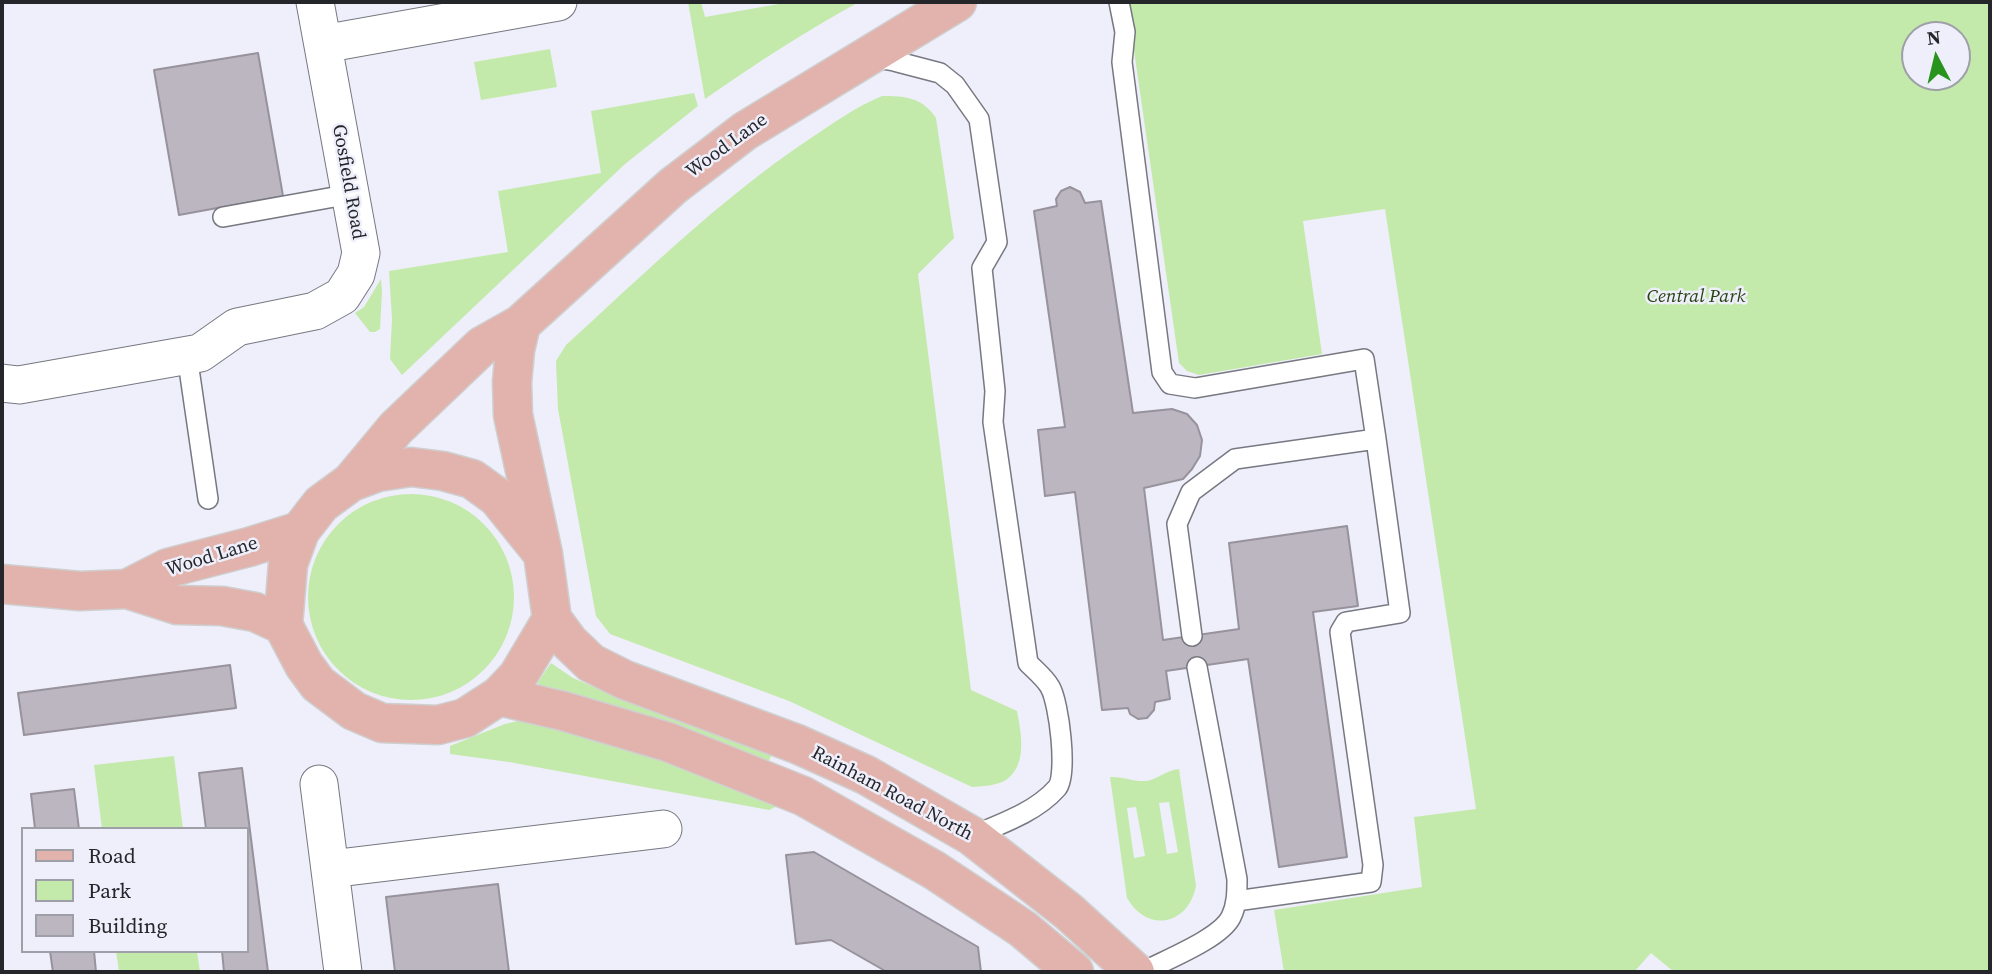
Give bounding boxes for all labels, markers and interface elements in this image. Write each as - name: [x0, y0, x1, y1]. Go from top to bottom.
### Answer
- north arrow: [1901, 21, 1971, 91]
- text: N: [1925, 23, 1942, 51]
- street label: Wood Lane: [682, 109, 772, 183]
- street label: Gosfield Road: [327, 123, 369, 241]
- park label: Central Park: [1647, 286, 1745, 308]
- street label: Wood Lane: [163, 532, 261, 582]
- street label: Rainham Road North: [807, 742, 977, 846]
- legend: [21, 827, 248, 953]
- text: Road: [88, 841, 136, 870]
- text: Park: [88, 876, 131, 905]
- text: Building: [88, 911, 167, 940]

